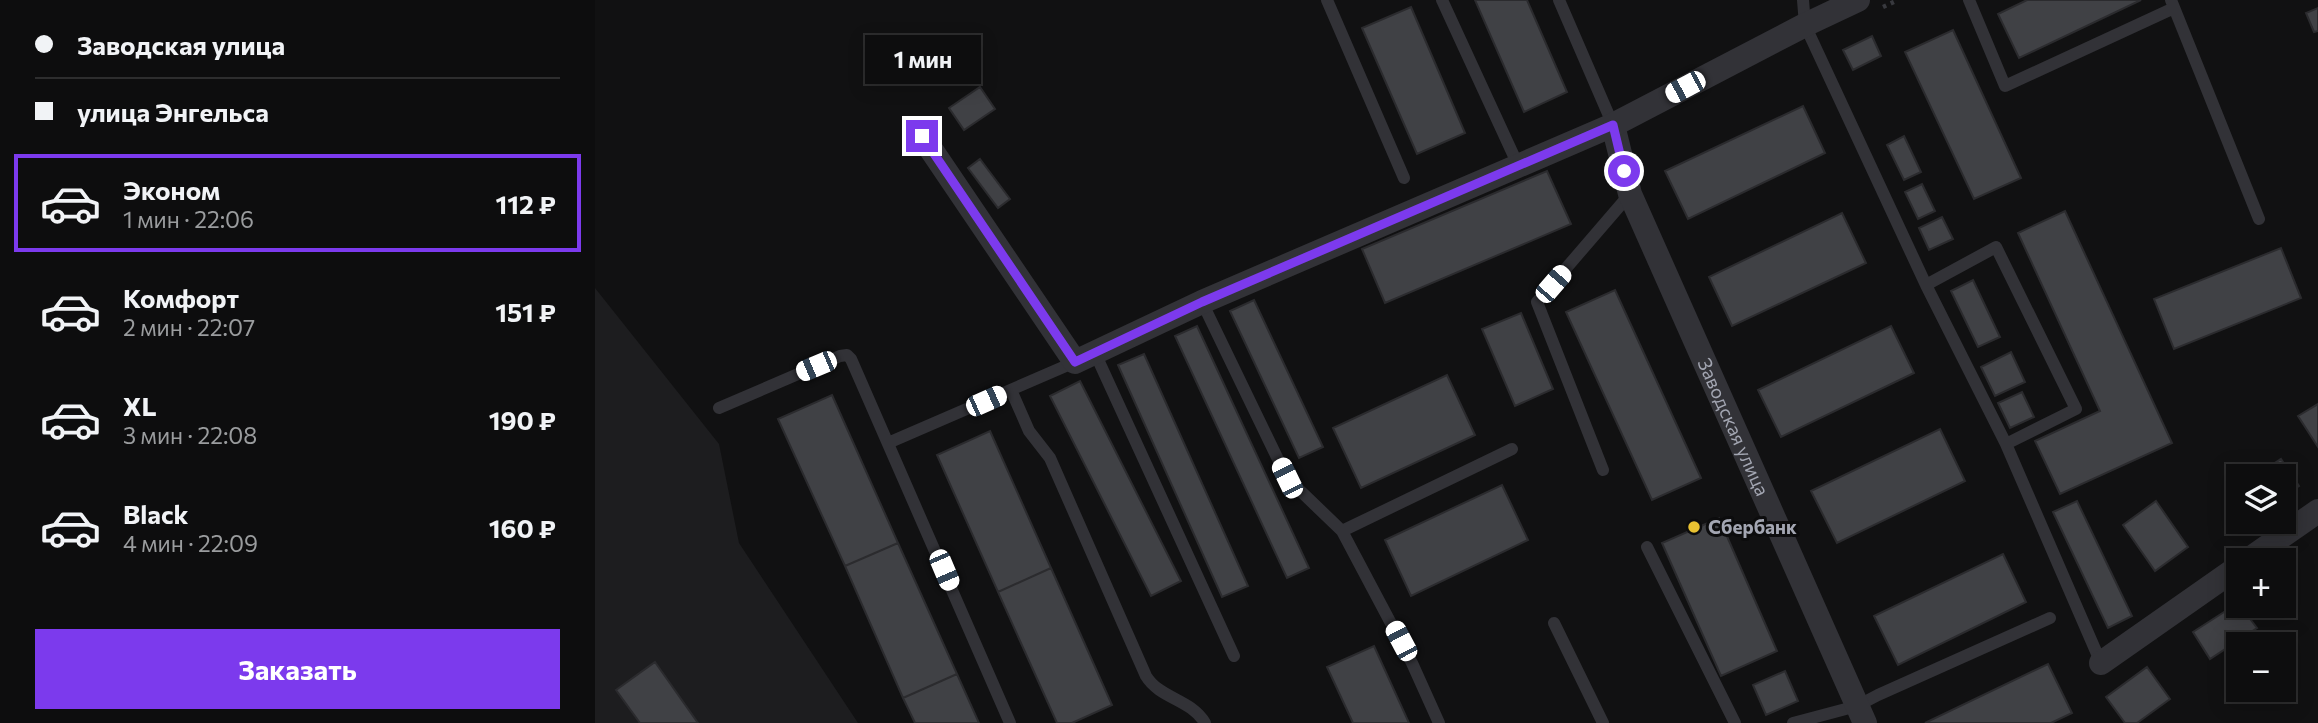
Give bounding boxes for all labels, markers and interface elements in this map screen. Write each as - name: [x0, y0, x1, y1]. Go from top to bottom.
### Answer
- text: Заводская улица: [77, 29, 285, 60]
- callout: 1 мин: [864, 34, 980, 83]
- text: 1 мин: [894, 45, 952, 73]
- car: [1662, 68, 1709, 106]
- text: улица Энгельса: [77, 96, 269, 127]
- route end: [906, 120, 938, 152]
- route start: [1608, 155, 1640, 187]
- icon: car: [39, 172, 102, 235]
- text: Эконом: [123, 174, 220, 205]
- text: 112 ₽: [496, 188, 556, 219]
- text: 1 мин · 22:06: [123, 205, 254, 233]
- car: [1532, 261, 1575, 307]
- icon: car: [39, 280, 102, 343]
- text: Комфорт: [123, 282, 239, 313]
- text: 151 ₽: [495, 296, 556, 327]
- text: 2 мин · 22:07: [123, 313, 255, 341]
- car: [793, 348, 840, 384]
- street label: Заводская улица: [1693, 354, 1775, 499]
- car: [963, 383, 1010, 419]
- icon: car: [39, 388, 102, 451]
- text: XL: [123, 390, 157, 421]
- text: 190 ₽: [489, 404, 556, 435]
- text: 3 мин · 22:08: [123, 421, 257, 449]
- car: [1269, 455, 1306, 501]
- map controls: [2226, 464, 2296, 702]
- button: layers: [2226, 464, 2296, 534]
- icon: car: [39, 496, 102, 559]
- text: Black: [123, 498, 189, 529]
- text: 160 ₽: [489, 512, 556, 543]
- place label: Сбербанк: [1708, 515, 1797, 538]
- marker: Сбербанк: [1686, 519, 1702, 535]
- text: 4 мин · 22:09: [123, 529, 258, 557]
- car: [927, 547, 962, 593]
- button: +: [2226, 548, 2296, 618]
- car: [1382, 618, 1421, 664]
- button: Заказать: [35, 629, 560, 709]
- button: −: [2226, 632, 2296, 702]

